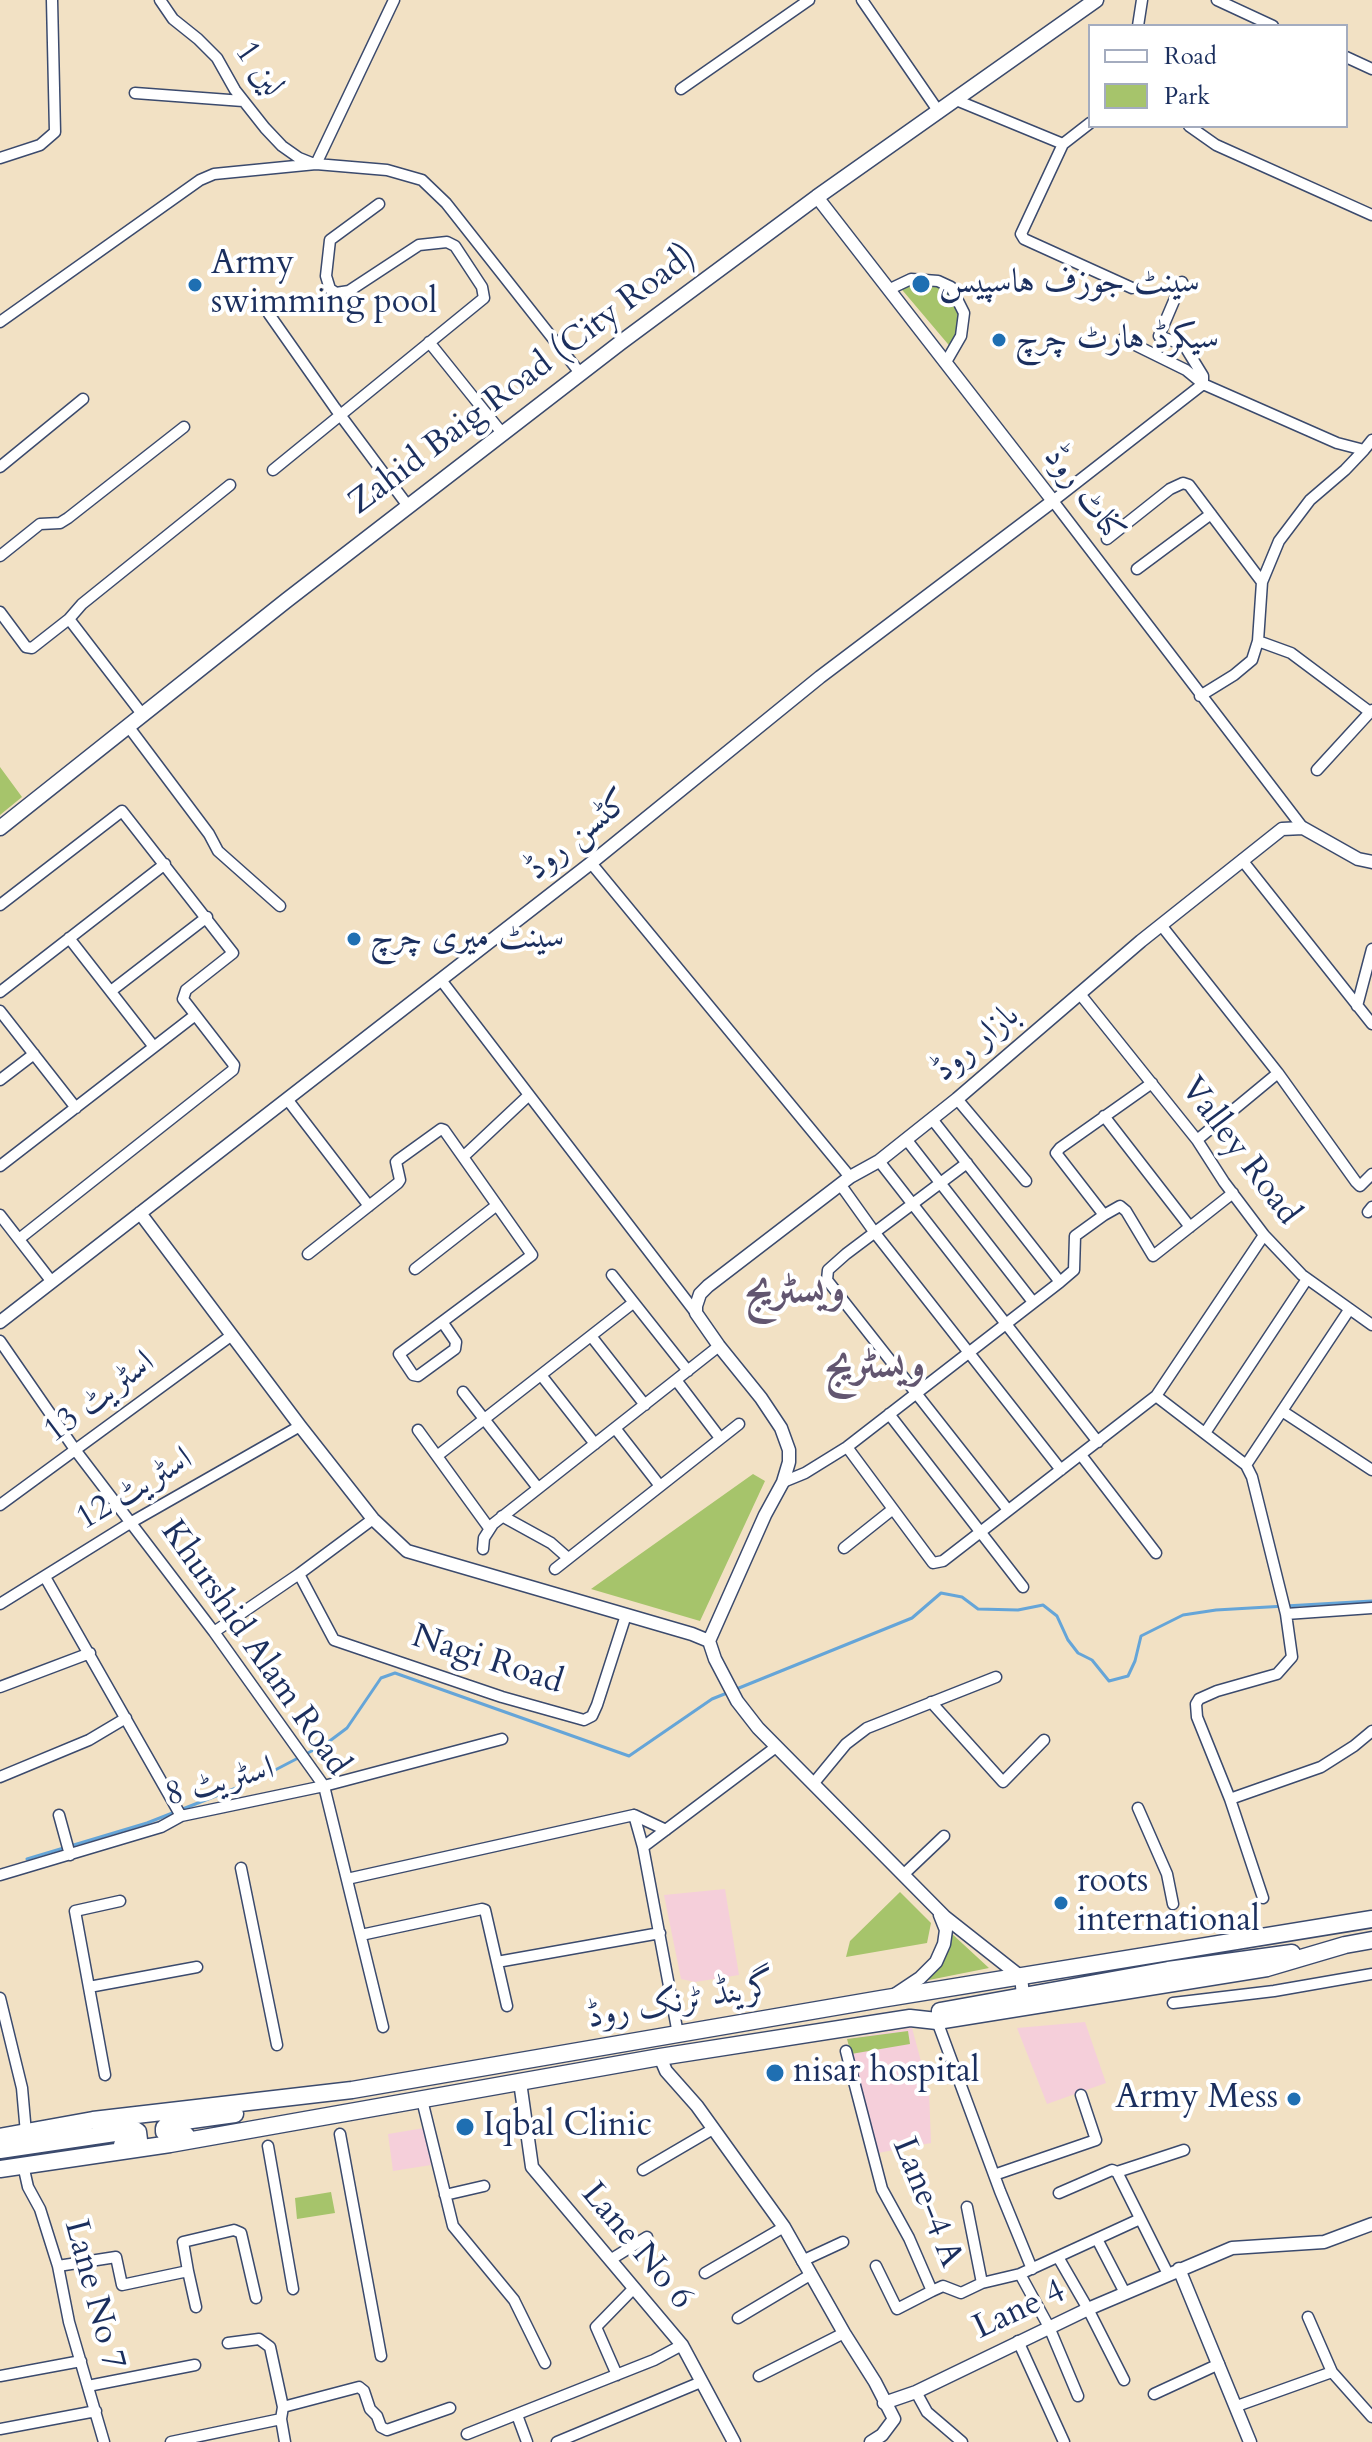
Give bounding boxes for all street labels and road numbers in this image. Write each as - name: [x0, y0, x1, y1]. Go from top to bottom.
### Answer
- street label: لین 1: [225, 34, 291, 106]
- street label: Zahid Baig Road (City Road): [342, 237, 704, 525]
- street label: کناٹ روڈ: [1034, 439, 1132, 551]
- street label: کٹسن روڈ: [519, 782, 639, 890]
- street label: بازار روڈ: [925, 996, 1029, 1092]
- street label: Valley Road: [1170, 1070, 1308, 1234]
- street label: اسٹریٹ 13: [36, 1343, 164, 1453]
- street label: اسٹریٹ 12: [69, 1439, 201, 1541]
- street label: Khurshid Alam Road: [151, 1514, 357, 1784]
- street label: Nagi Road: [406, 1617, 568, 1705]
- street label: اسٹریٹ 8: [161, 1749, 279, 1817]
- street label: گرینڈ ٹرنک روڈ: [584, 1966, 778, 2040]
- street label: Lane-4 A: [882, 2132, 970, 2274]
- street label: Lane No 6: [571, 2175, 701, 2319]
- street label: Lane No 7: [53, 2216, 133, 2374]
- street label: Lane 4: [968, 2272, 1072, 2350]

